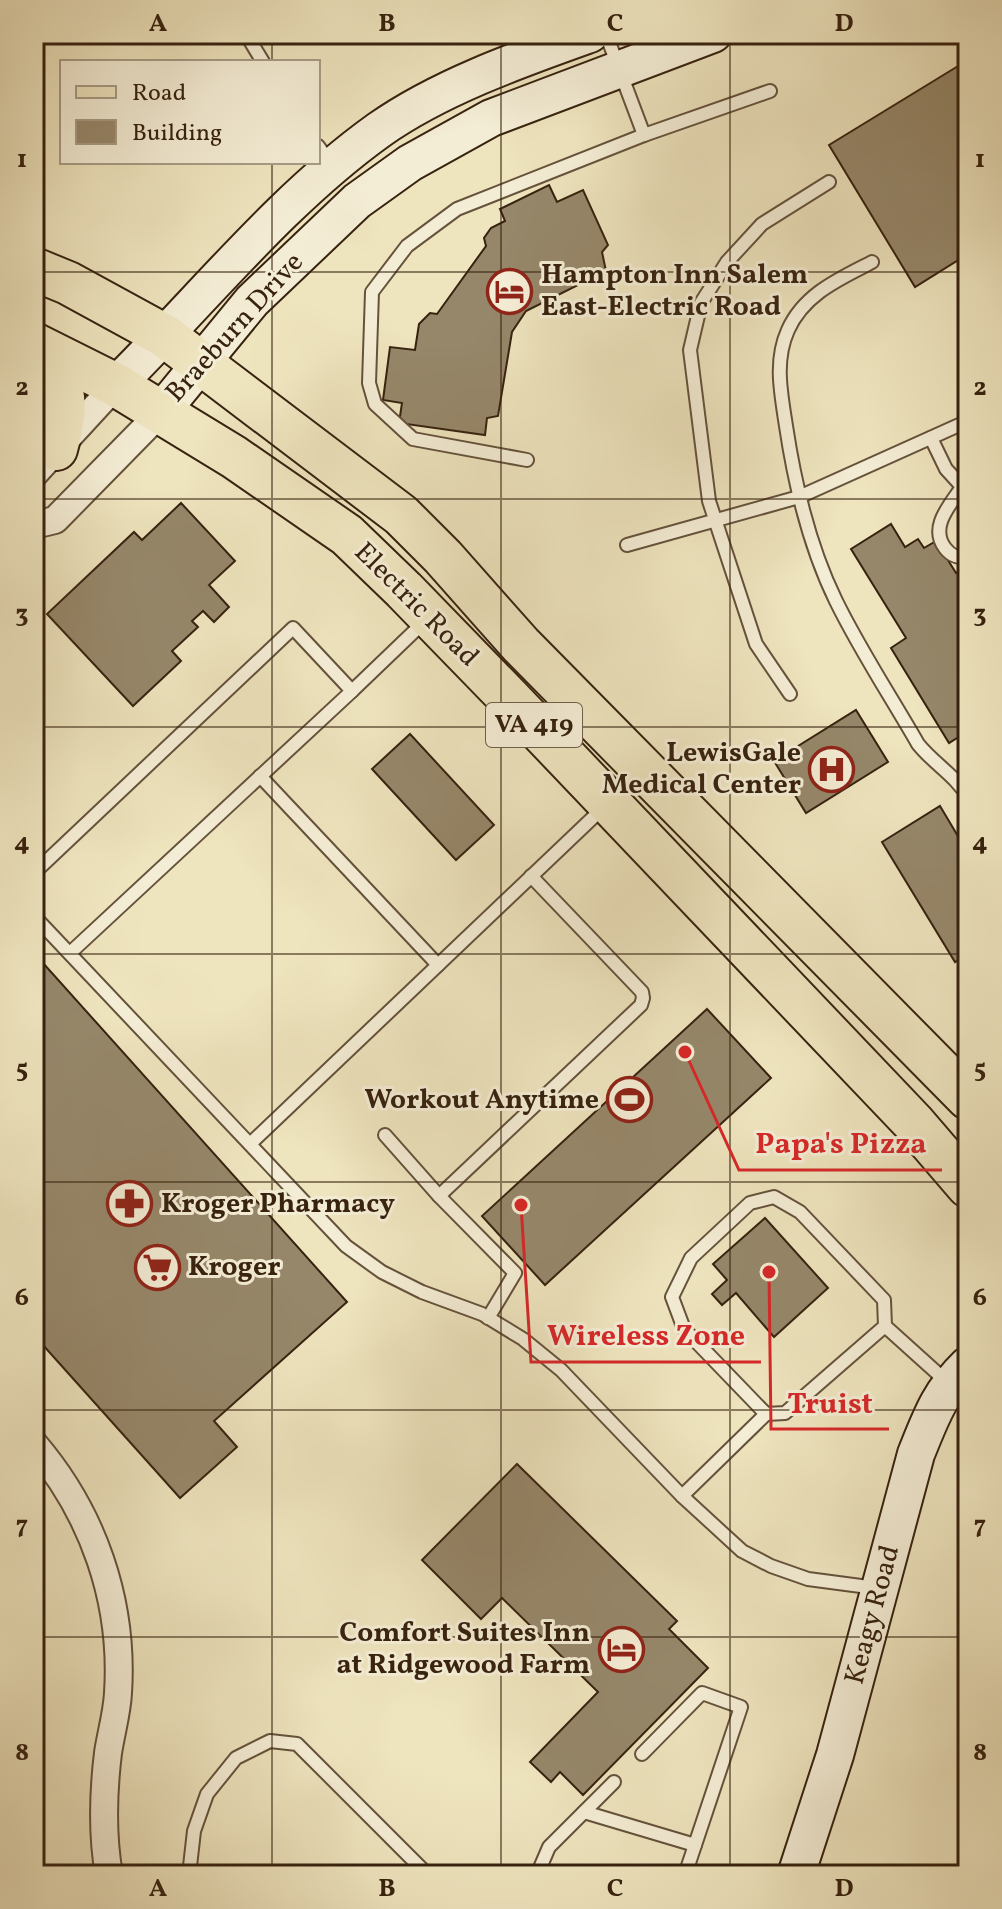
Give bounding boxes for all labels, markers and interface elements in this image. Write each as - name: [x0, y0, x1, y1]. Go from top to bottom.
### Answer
- text: A: [149, 6, 168, 42]
- text: B: [378, 6, 396, 42]
- text: C: [607, 6, 623, 42]
- text: D: [834, 6, 854, 42]
- legend: [60, 60, 320, 164]
- text: Road: [132, 77, 186, 111]
- text: Building: [132, 117, 222, 151]
- text: 1: [17, 142, 27, 178]
- text: 1: [975, 142, 985, 178]
- street label: Braeburn Drive: [157, 244, 313, 412]
- place label: Hampton Inn Salem East-Electric Road: [541, 256, 808, 327]
- hotel icon: Hampton Inn Salem East-Electric Road: [486, 267, 534, 315]
- text: 2: [15, 370, 29, 406]
- text: 2: [973, 370, 987, 406]
- street label: Electric Road: [345, 534, 487, 676]
- text: 3: [15, 597, 29, 633]
- text: 3: [973, 597, 987, 633]
- road number: VA 419: [486, 703, 582, 747]
- place label: LewisGale Medical Center: [602, 734, 801, 805]
- hospital icon: LewisGale Medical Center: [808, 745, 856, 793]
- text: 4: [14, 825, 30, 861]
- text: 4: [972, 825, 988, 861]
- text: 5: [16, 1052, 28, 1088]
- text: 5: [974, 1052, 986, 1088]
- sports icon: Workout Anytime: [606, 1076, 654, 1124]
- place label: Workout Anytime: [364, 1081, 599, 1120]
- callout: Papa's Pizza: [739, 1116, 942, 1170]
- text: Papa's Pizza: [755, 1124, 927, 1166]
- pharmacy icon: Kroger Pharmacy: [106, 1180, 154, 1228]
- place label: Kroger Pharmacy: [161, 1185, 395, 1224]
- supermarket icon: Kroger: [133, 1243, 181, 1291]
- place label: Kroger: [188, 1248, 281, 1287]
- text: 6: [15, 1280, 29, 1316]
- text: 6: [973, 1280, 987, 1316]
- callout: Wireless Zone: [531, 1308, 761, 1362]
- text: Wireless Zone: [547, 1316, 745, 1358]
- callout: Truist: [771, 1375, 889, 1429]
- text: Truist: [787, 1384, 873, 1426]
- text: 7: [16, 1508, 28, 1544]
- text: 7: [974, 1508, 986, 1544]
- street label: Keagy Road: [836, 1541, 910, 1689]
- place label: Comfort Suites Inn at Ridgewood Farm: [337, 1614, 590, 1685]
- hotel icon: Comfort Suites Inn at Ridgewood Farm: [597, 1625, 645, 1673]
- text: 8: [15, 1735, 29, 1771]
- text: 8: [973, 1735, 987, 1771]
- text: A: [149, 1871, 168, 1907]
- text: B: [378, 1871, 396, 1907]
- text: C: [607, 1871, 623, 1907]
- text: D: [834, 1871, 854, 1907]

